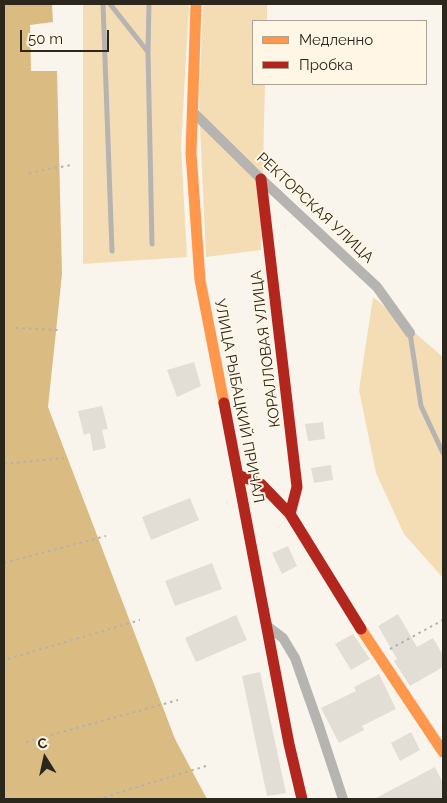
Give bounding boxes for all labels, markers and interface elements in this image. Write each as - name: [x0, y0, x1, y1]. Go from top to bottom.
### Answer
- scale bar: [22, 20, 111, 52]
- legend: [252, 20, 427, 85]
- text: 50 m: [28, 30, 63, 48]
- text: Медленно: [299, 31, 373, 49]
- text: Пробка: [299, 56, 353, 74]
- street label: РЕКТОРСКАЯ УЛИЦА: [253, 149, 377, 267]
- street label: КОРАЛЛОВАЯ УЛИЦА: [247, 270, 285, 428]
- street label: УЛИЦА РЫБАЦКИЙ ПРИЧАЛ: [210, 297, 268, 505]
- north arrow: [20, 733, 70, 783]
- text: С: [36, 735, 49, 752]

